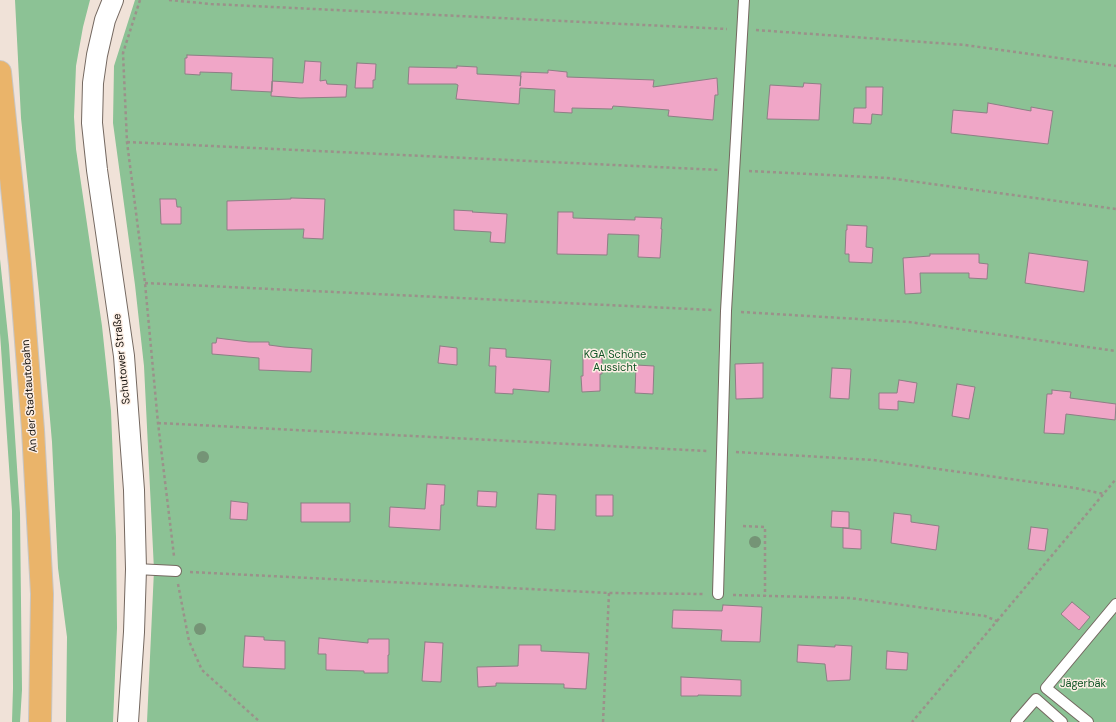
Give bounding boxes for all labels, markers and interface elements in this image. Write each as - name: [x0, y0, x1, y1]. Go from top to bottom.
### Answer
- street label: Schutower Straße: [111, 313, 133, 405]
- street label: An der Stadtautobahn: [19, 339, 41, 453]
- park label: KGA Schöne Aussicht: [584, 348, 646, 374]
- park label: Jägerbäk: [1060, 677, 1106, 691]

